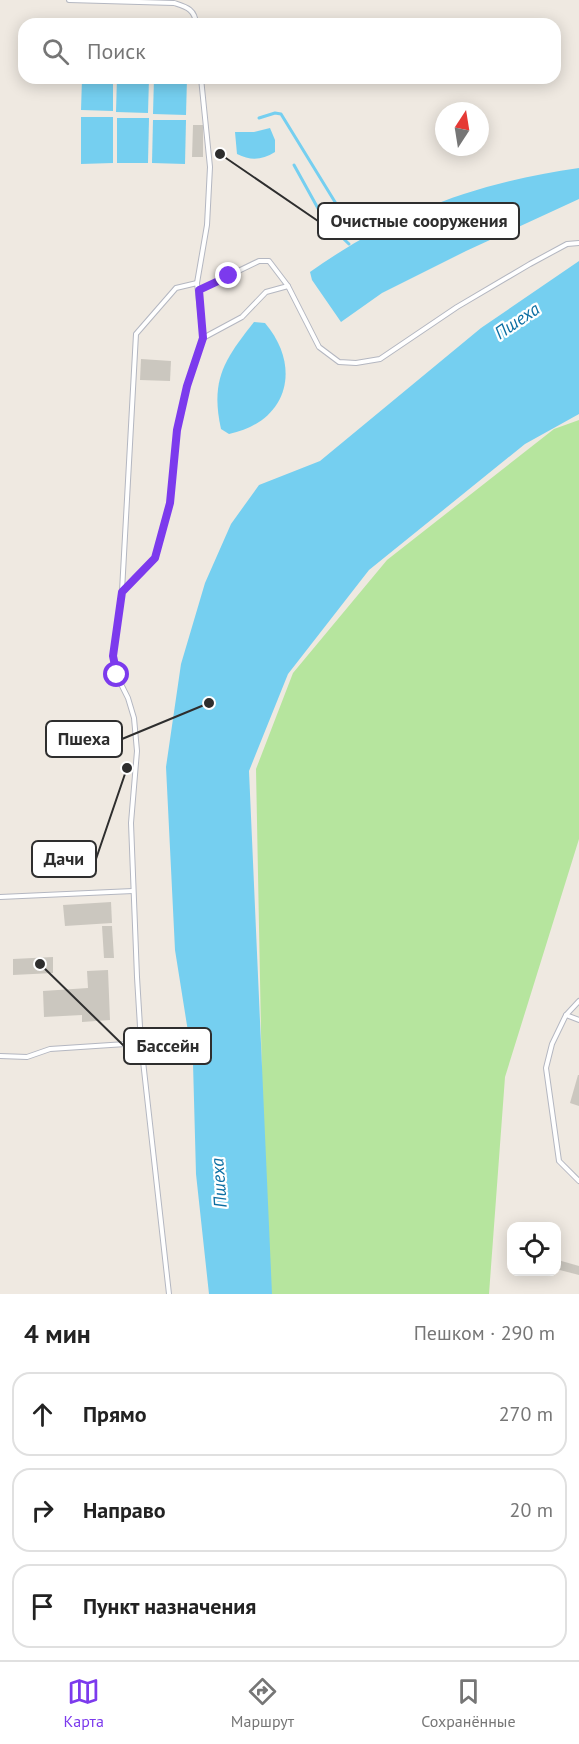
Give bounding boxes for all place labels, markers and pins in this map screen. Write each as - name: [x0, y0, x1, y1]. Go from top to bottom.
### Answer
- callout: Очистные сооружения: [318, 203, 519, 239]
- callout: Пшеха: [46, 721, 122, 757]
- callout: Дачи: [32, 841, 96, 877]
- callout: Бассейн: [124, 1028, 211, 1064]

